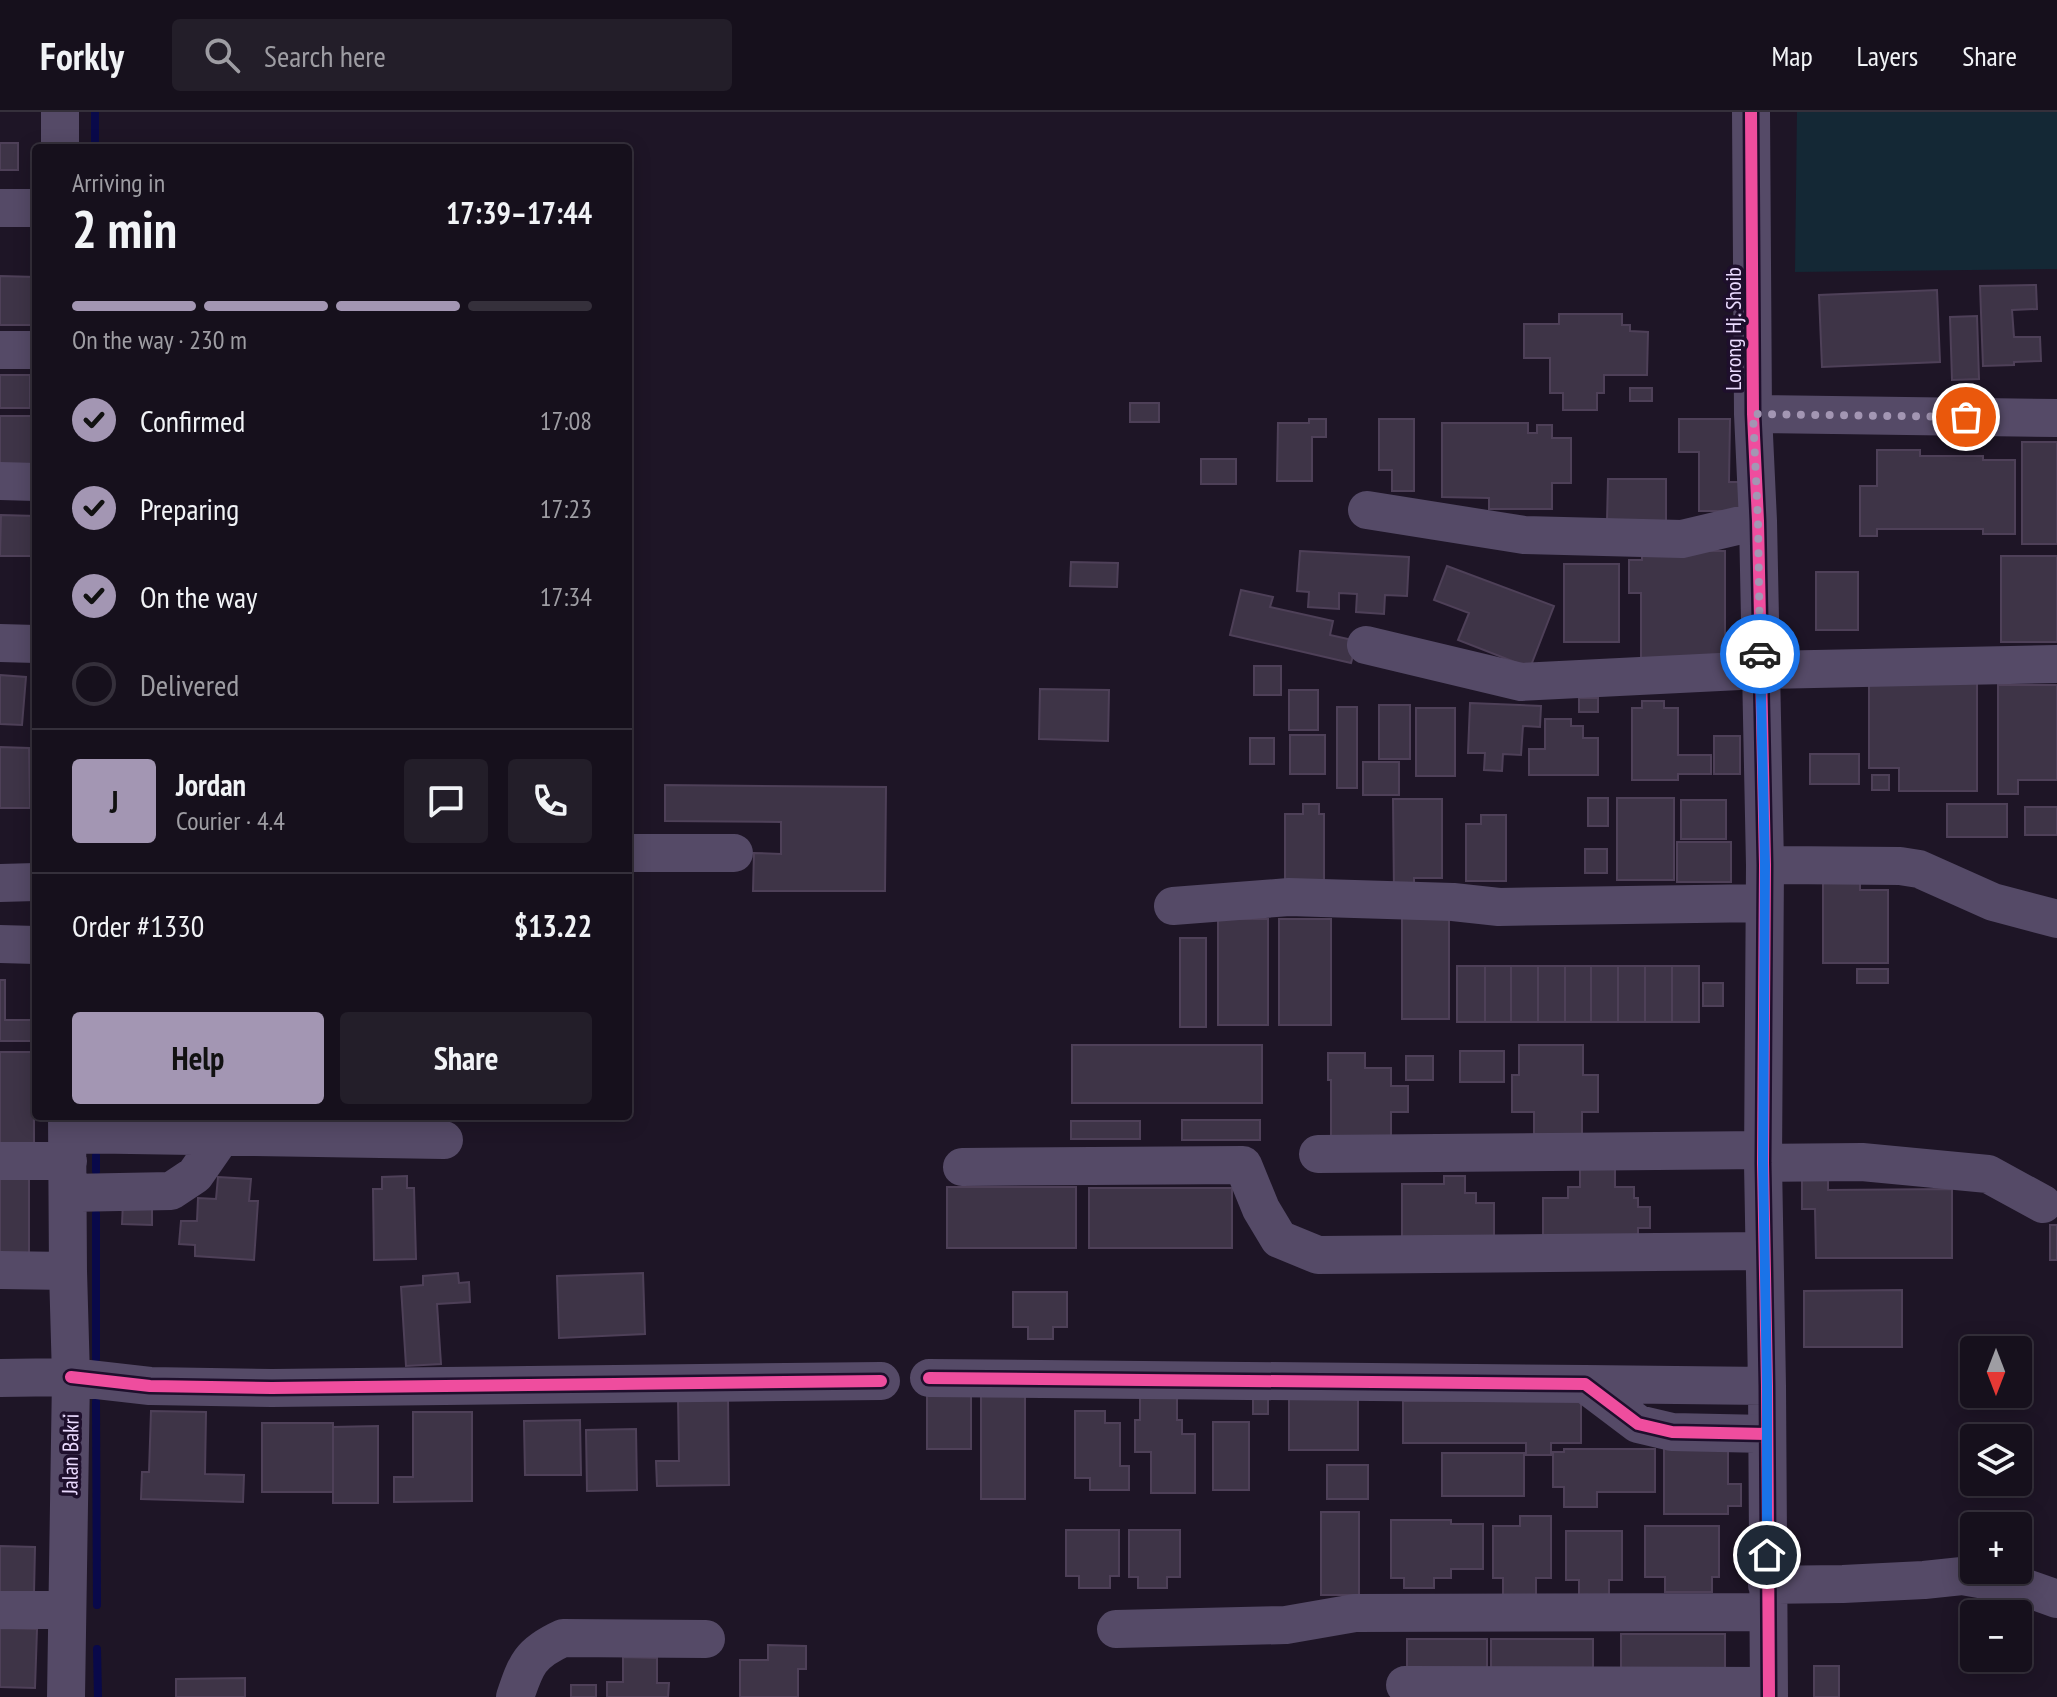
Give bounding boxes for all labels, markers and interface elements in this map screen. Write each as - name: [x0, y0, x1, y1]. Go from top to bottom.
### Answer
- search box: [172, 19, 732, 91]
- text: Forkly: [40, 31, 124, 80]
- icon: search: [200, 33, 244, 77]
- text: Search here: [264, 36, 386, 75]
- text: Map: [1771, 37, 1813, 74]
- text: Layers: [1857, 37, 1918, 74]
- text: Share: [1962, 37, 2017, 74]
- text: Arriving in: [72, 166, 165, 199]
- text: 17:39–17:44: [446, 193, 592, 232]
- text: 2 min: [72, 195, 177, 262]
- street label: Lorong Hj. Shoib: [1719, 267, 1747, 391]
- text: On the way · 230 m: [72, 323, 247, 356]
- pin: [1932, 383, 2000, 451]
- icon: bag: [1944, 395, 1988, 439]
- icon: check: [72, 398, 116, 442]
- text: Confirmed: [140, 401, 245, 440]
- text: 17:08: [540, 404, 592, 437]
- icon: check: [72, 486, 116, 530]
- text: Preparing: [140, 489, 239, 528]
- text: 17:23: [540, 492, 592, 525]
- icon: check: [72, 574, 116, 618]
- text: On the way: [140, 577, 257, 616]
- text: 17:34: [540, 580, 592, 613]
- courier: [1720, 614, 1800, 694]
- icon: car: [1738, 632, 1782, 676]
- text: Delivered: [140, 665, 239, 704]
- button: chat: [404, 759, 488, 843]
- button: phone: [508, 759, 592, 843]
- text: Jordan: [176, 765, 246, 804]
- text: J: [110, 782, 118, 821]
- text: Courier · 4.4: [176, 804, 285, 837]
- text: Order #1330: [72, 906, 204, 945]
- text: $13.22: [514, 906, 592, 945]
- button: Help: [72, 1012, 324, 1104]
- button: Share: [340, 1012, 592, 1104]
- north arrow: [1960, 1336, 2032, 1408]
- map controls: [1960, 1336, 2032, 1672]
- street label: Jalan Bakri: [55, 1413, 85, 1496]
- button: layers: [1960, 1424, 2032, 1496]
- button: +: [1960, 1512, 2032, 1584]
- pin: [1733, 1521, 1801, 1589]
- icon: home: [1745, 1533, 1789, 1577]
- button: −: [1960, 1600, 2032, 1672]

